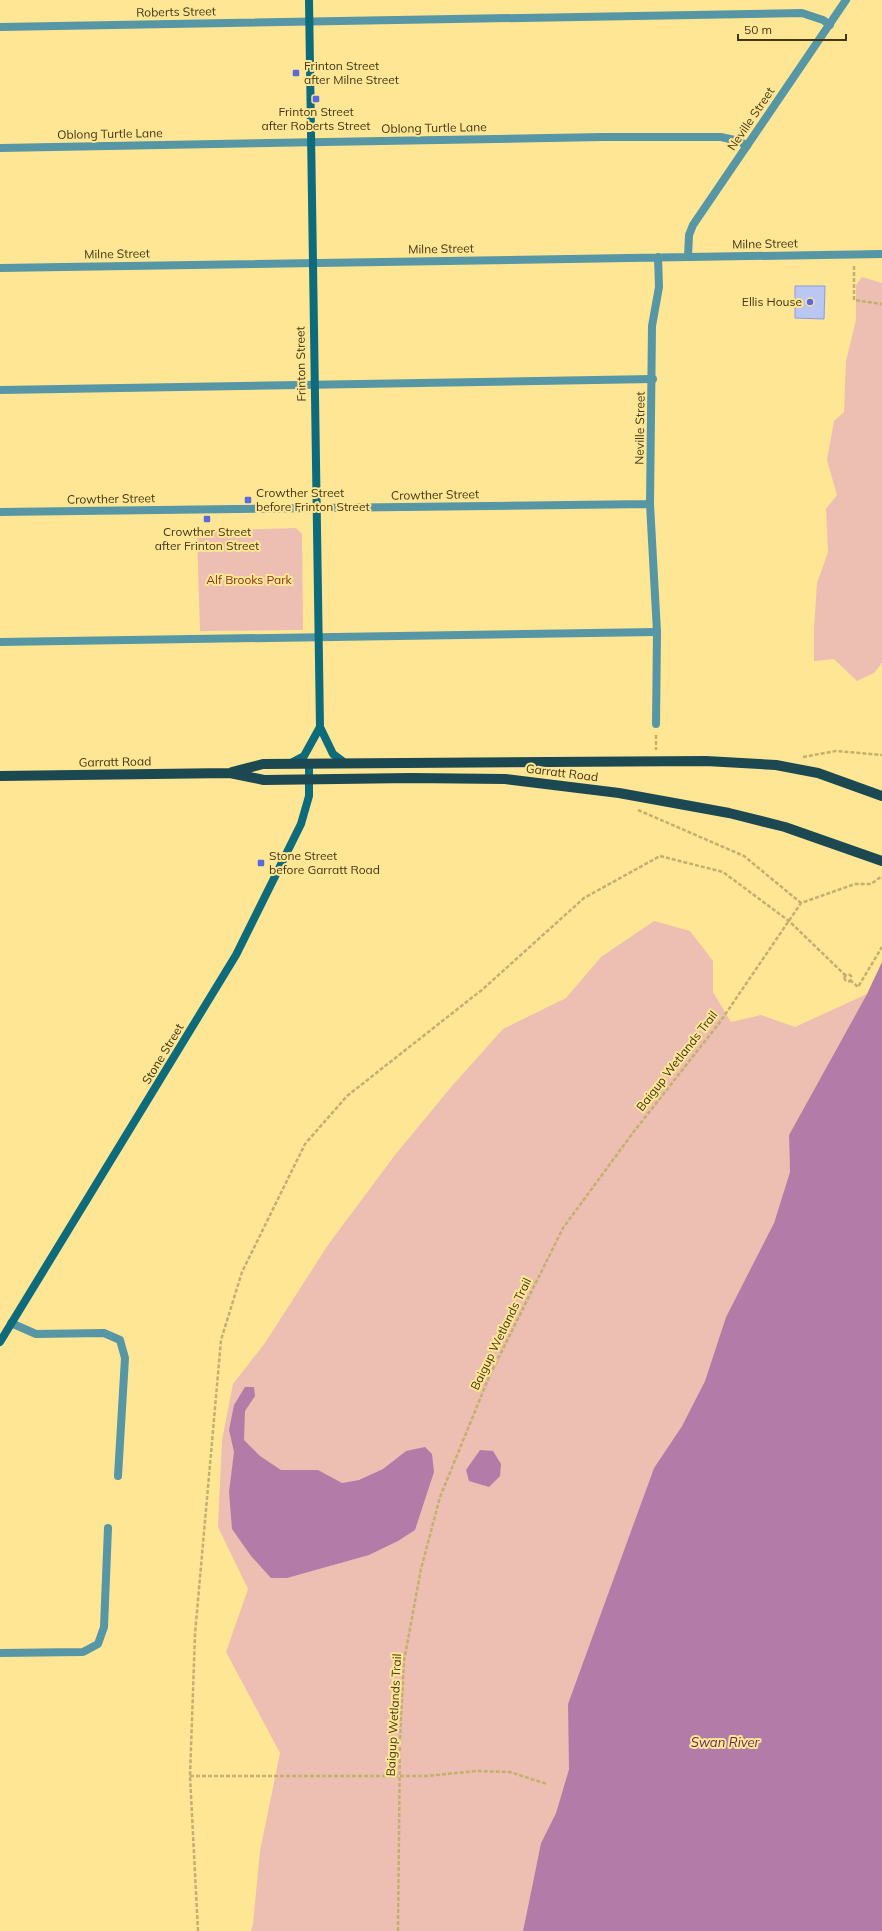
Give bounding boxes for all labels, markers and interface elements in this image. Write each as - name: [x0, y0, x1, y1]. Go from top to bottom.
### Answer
- street label: Roberts Street: [136, 3, 216, 20]
- scale bar: [738, 16, 846, 42]
- text: 50 m: [744, 22, 772, 37]
- place label: Frinton Street after Milne Street: [304, 58, 399, 87]
- marker: Frinton Street after Milne Street: [291, 68, 301, 78]
- street label: Neville Street: [724, 84, 777, 153]
- marker: Frinton Street after Roberts Street: [311, 94, 321, 104]
- place label: Frinton Street after Roberts Street: [261, 104, 371, 133]
- street label: Oblong Turtle Lane: [381, 119, 487, 136]
- street label: Oblong Turtle Lane: [57, 125, 163, 142]
- street label: Milne Street: [732, 235, 798, 252]
- street label: Milne Street: [408, 240, 474, 257]
- street label: Milne Street: [84, 245, 150, 262]
- place label: Ellis House: [742, 294, 802, 309]
- marker: Ellis House: [805, 297, 815, 307]
- street label: Frinton Street: [292, 326, 309, 402]
- street label: Neville Street: [631, 391, 648, 465]
- place label: Crowther Street before Frinton Street: [256, 485, 370, 514]
- street label: Crowther Street: [391, 486, 479, 503]
- street label: Crowther Street: [67, 490, 155, 507]
- marker: Crowther Street before Frinton Street: [243, 495, 253, 505]
- marker: Crowther Street after Frinton Street: [202, 514, 212, 524]
- place label: Crowther Street after Frinton Street: [155, 524, 259, 553]
- park label: Alf Brooks Park: [206, 572, 293, 587]
- street label: Garratt Road: [79, 753, 151, 770]
- street label: Garratt Road: [525, 761, 599, 784]
- place label: Stone Street before Garratt Road: [269, 848, 380, 877]
- marker: Stone Street before Garratt Road: [256, 858, 266, 868]
- street label: Baigup Wetlands Trail: [633, 1008, 720, 1114]
- street label: Stone Street: [139, 1021, 187, 1087]
- street label: Baigup Wetlands Trail: [467, 1275, 534, 1392]
- street label: Baigup Wetlands Trail: [383, 1653, 404, 1777]
- water label: Swan River: [691, 1734, 761, 1750]

